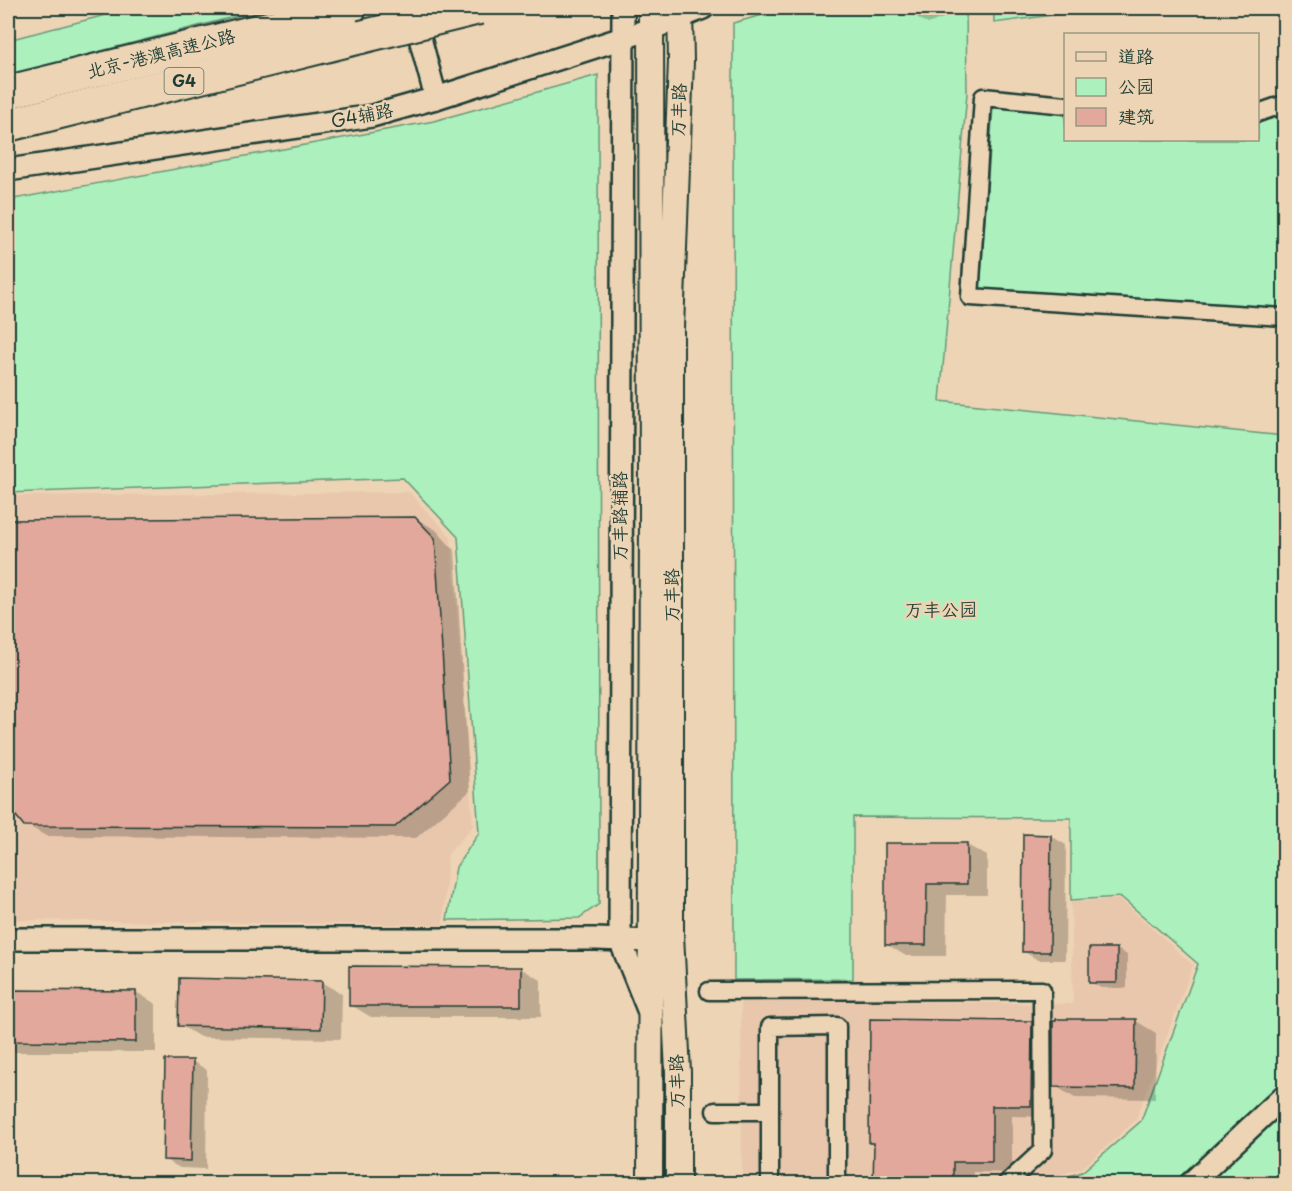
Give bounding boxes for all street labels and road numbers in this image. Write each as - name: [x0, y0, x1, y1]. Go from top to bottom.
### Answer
- street label: 北京-港澳高速公路: [83, 21, 238, 84]
- road number: G4: [164, 68, 204, 94]
- street label: 万丰路: [663, 82, 692, 137]
- street label: G4辅路: [328, 95, 395, 134]
- street label: 万丰路辅路: [605, 471, 632, 561]
- street label: 万丰路: [657, 568, 684, 622]
- street label: 万丰路: [662, 1054, 689, 1108]

